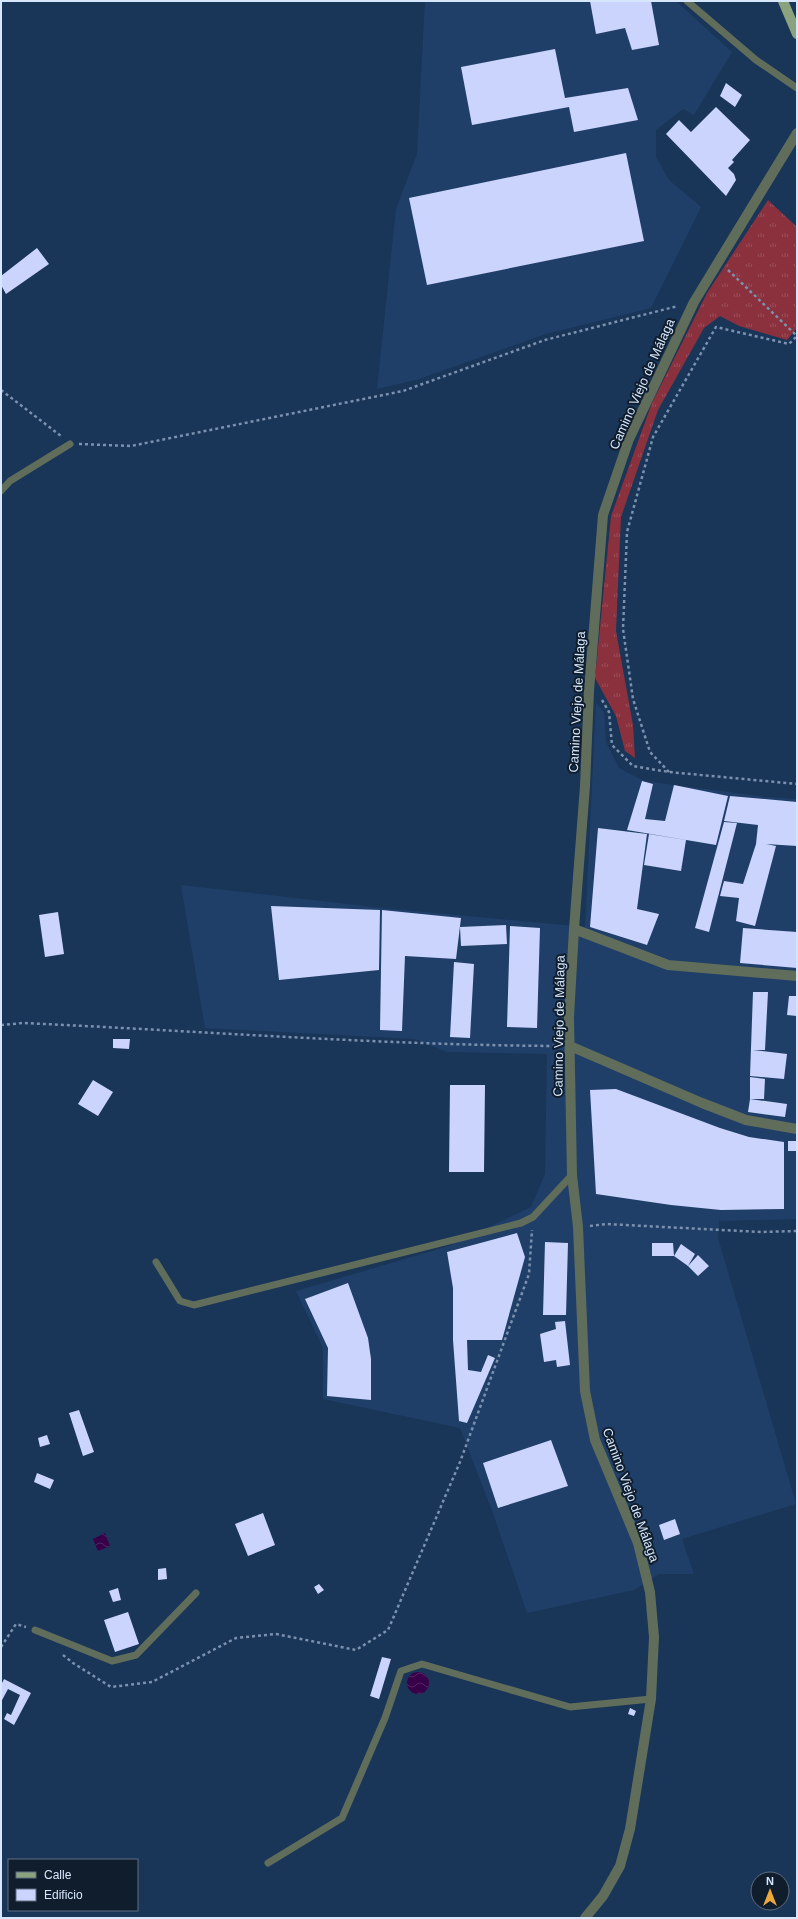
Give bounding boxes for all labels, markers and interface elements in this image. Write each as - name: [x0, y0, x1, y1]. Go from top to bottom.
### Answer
- street label: Camino Viejo de Málaga: [606, 316, 678, 452]
- street label: Camino Viejo de Málaga: [566, 630, 588, 773]
- street label: Camino Viejo de Málaga: [550, 954, 568, 1097]
- street label: Camino Viejo de Málaga: [600, 1426, 662, 1565]
- legend: [8, 1859, 138, 1911]
- text: Calle: [44, 1868, 72, 1882]
- north arrow: [750, 1871, 790, 1911]
- text: N: [766, 1875, 774, 1887]
- text: Edificio: [44, 1888, 83, 1902]

